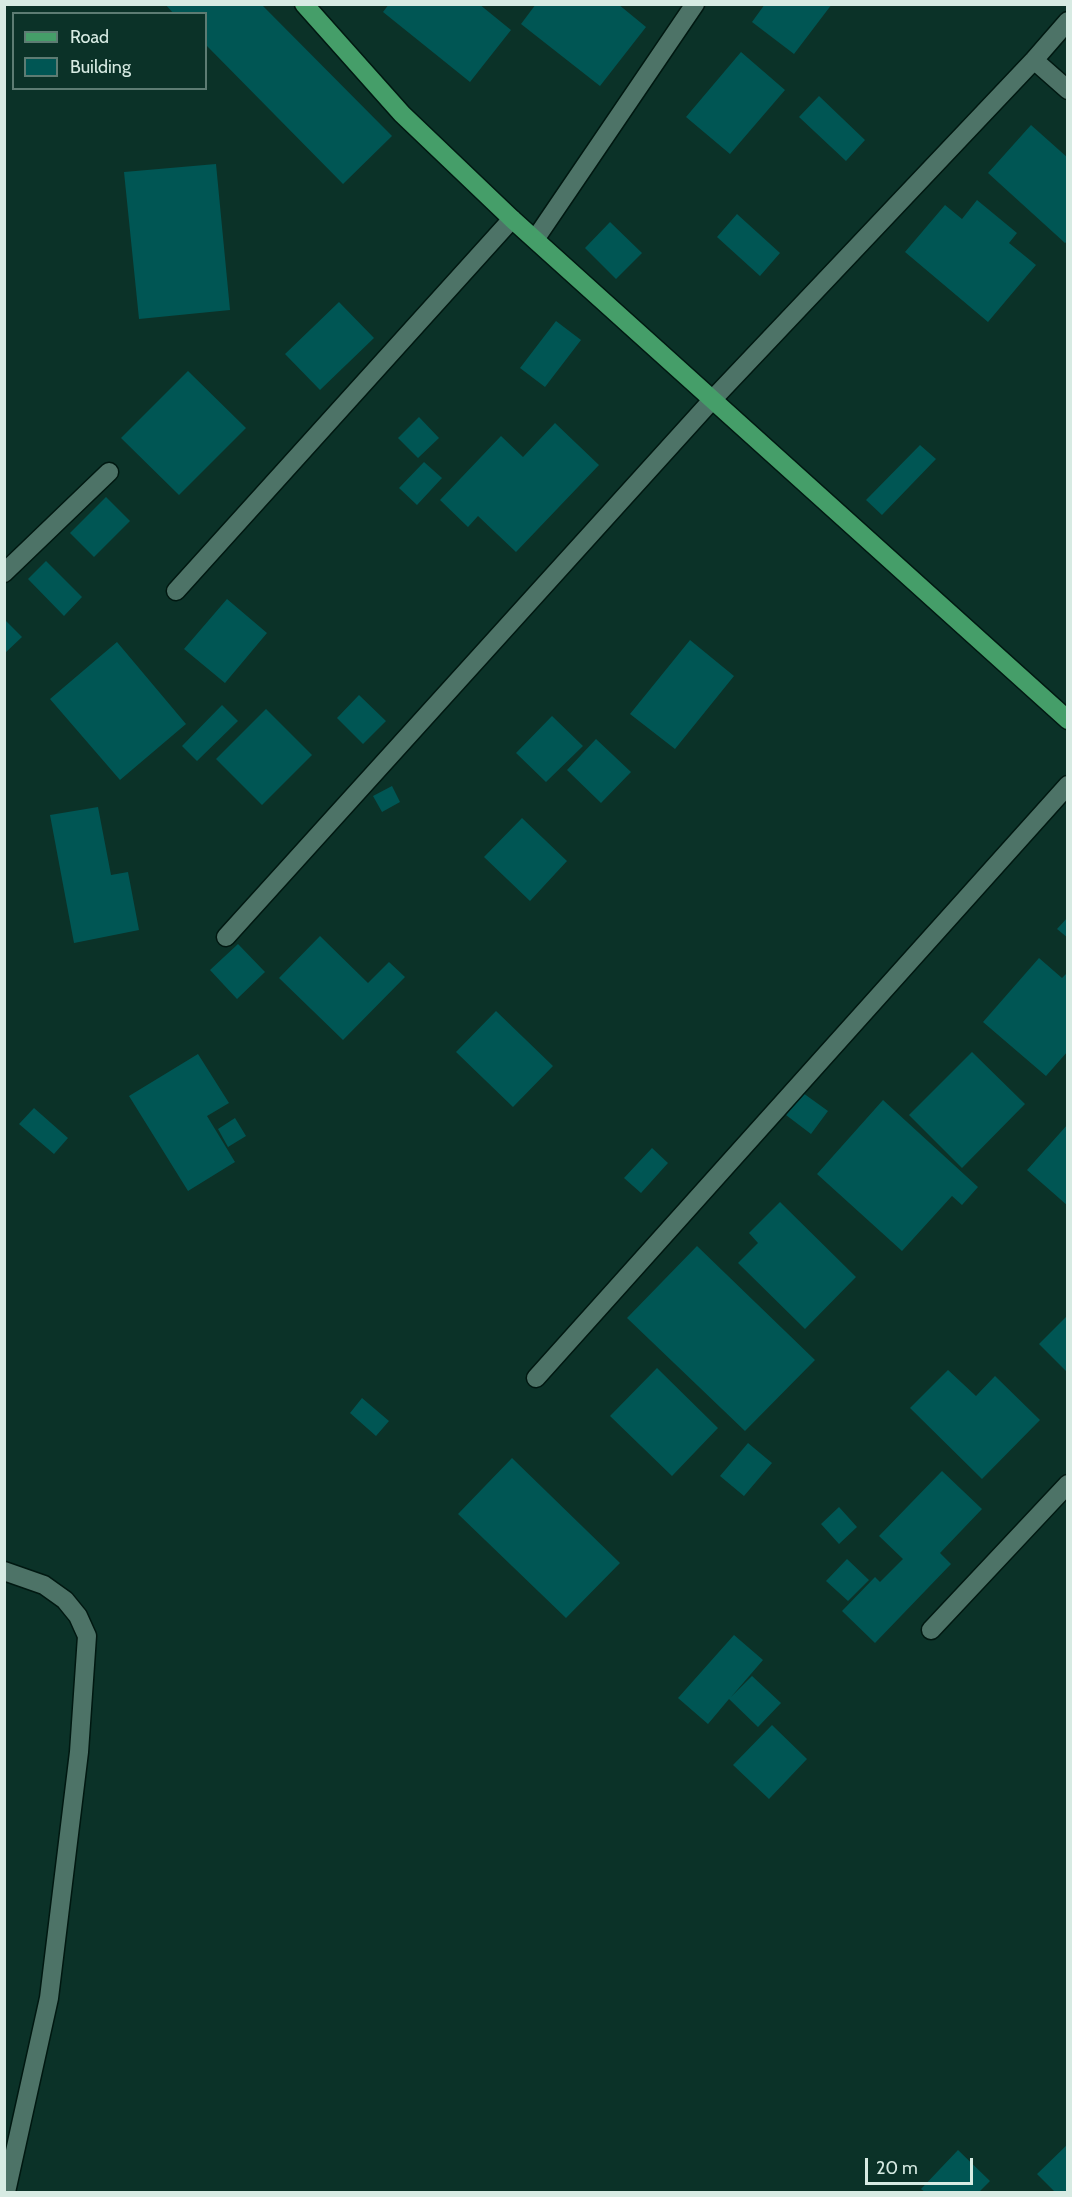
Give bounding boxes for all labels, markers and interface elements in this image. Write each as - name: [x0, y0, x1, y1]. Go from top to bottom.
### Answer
- legend: [12, 12, 207, 90]
- text: Road: [70, 26, 109, 48]
- text: Building: [70, 56, 131, 78]
- scale bar: [868, 2146, 976, 2184]
- text: 20 m: [876, 2157, 918, 2179]

